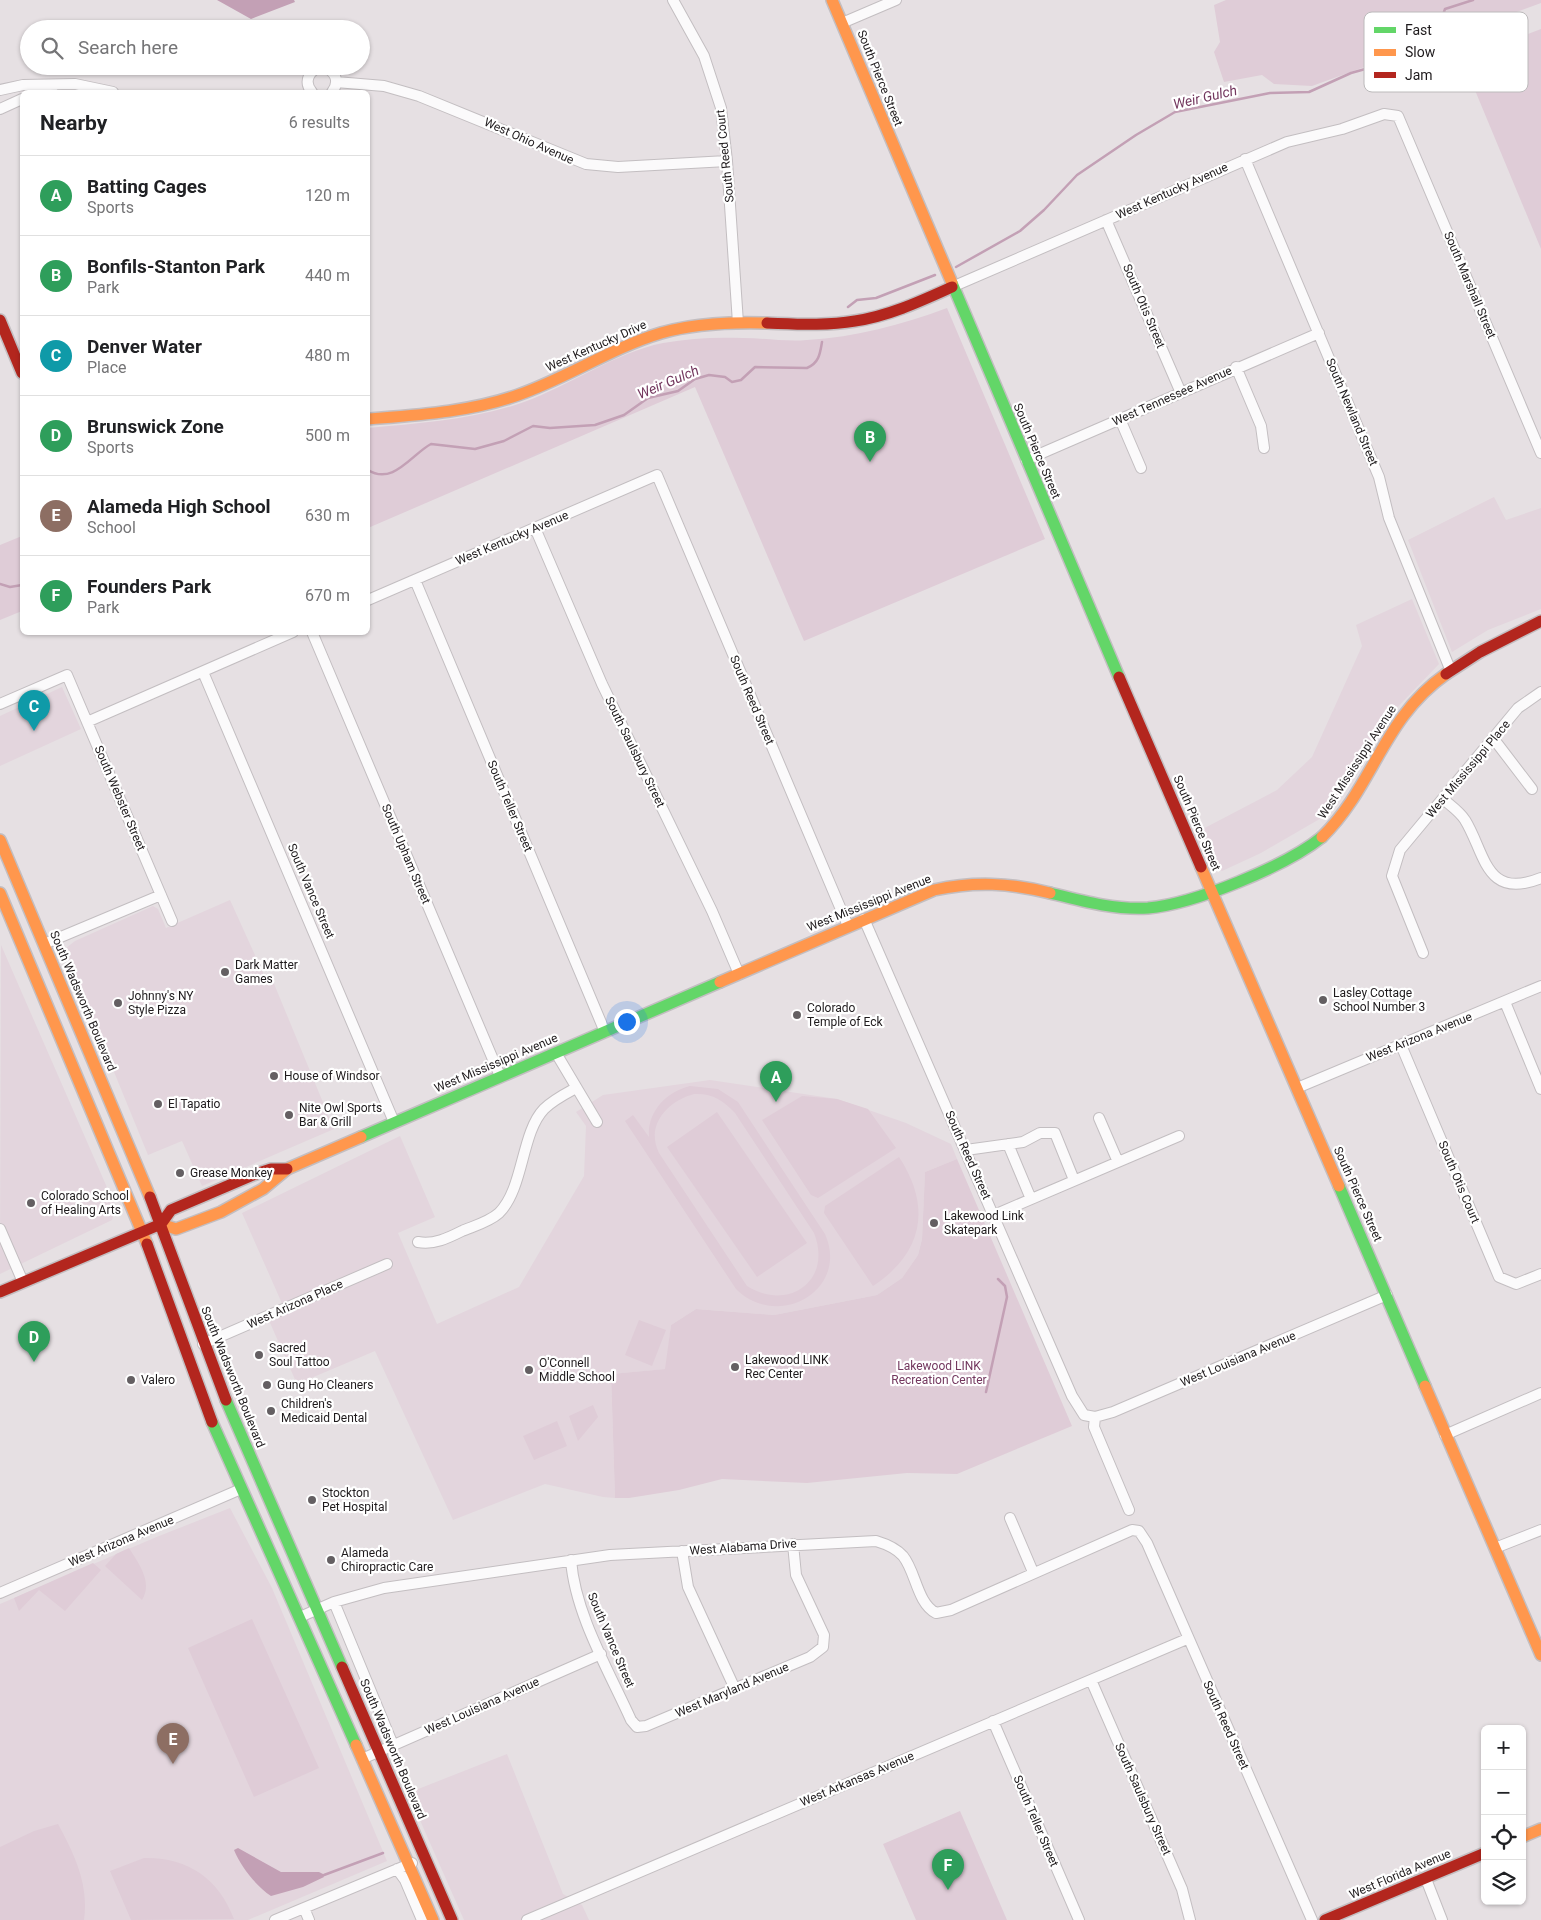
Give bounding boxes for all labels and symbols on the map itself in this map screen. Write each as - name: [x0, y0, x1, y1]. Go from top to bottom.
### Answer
- legend: [1364, 12, 1528, 92]
- text: Fast: [1405, 22, 1432, 38]
- street label: South Pierce Street: [854, 28, 906, 128]
- text: Slow: [1405, 44, 1436, 60]
- text: Jam: [1405, 67, 1433, 83]
- water label: Weir Gulch: [1172, 82, 1238, 112]
- street label: South Reed Court: [713, 109, 737, 203]
- street label: West Ohio Avenue: [482, 115, 576, 167]
- street label: West Kentucky Avenue: [1114, 160, 1230, 222]
- street label: South Marshall Street: [1441, 229, 1499, 341]
- street label: South Otis Street: [1120, 262, 1168, 350]
- street label: West Kentucky Drive: [543, 317, 649, 375]
- street label: South Newland Street: [1323, 356, 1381, 468]
- water label: Weir Gulch: [635, 362, 701, 402]
- street label: West Tennessee Avenue: [1110, 363, 1234, 429]
- street label: South Pierce Street: [1011, 401, 1063, 501]
- pin: B: [854, 421, 886, 462]
- street label: West Kentucky Avenue: [454, 508, 570, 568]
- street label: South Reed Street: [727, 653, 777, 747]
- pin: C: [18, 690, 50, 731]
- street label: South Saulsbury Street: [602, 694, 668, 810]
- street label: West Mississippi Avenue: [1315, 703, 1399, 821]
- street label: West Mississippi Place: [1423, 717, 1513, 821]
- street label: South Webster Street: [92, 743, 149, 853]
- street label: South Teller Street: [484, 758, 536, 854]
- street label: South Pierce Street: [1171, 773, 1223, 873]
- street label: South Upham Street: [379, 802, 433, 906]
- street label: South Vance Street: [285, 841, 337, 941]
- street label: West Mississippi Avenue: [805, 872, 933, 934]
- street label: South Wadsworth Boulevard: [47, 929, 119, 1073]
- place label: Dark Matter Games: [235, 958, 298, 986]
- marker: Dark Matter Games: [219, 966, 231, 978]
- place label: Lasley Cottage School Number 3: [1333, 986, 1425, 1014]
- place label: Johnny's NY Style Pizza: [128, 989, 194, 1017]
- marker: Lasley Cottage School Number 3: [1317, 994, 1329, 1006]
- marker: Johnny's NY Style Pizza: [112, 997, 124, 1009]
- place label: Colorado Temple of Eck: [807, 1001, 883, 1029]
- your location: [614, 1009, 640, 1035]
- marker: Colorado Temple of Eck: [791, 1009, 803, 1021]
- street label: West Arizona Avenue: [1364, 1009, 1474, 1065]
- street label: West Mississippi Avenue: [432, 1031, 560, 1095]
- pin: A: [760, 1061, 792, 1102]
- place label: House of Windsor: [284, 1069, 380, 1083]
- marker: House of Windsor: [268, 1070, 280, 1082]
- place label: El Tapatio: [168, 1097, 221, 1111]
- marker: El Tapatio: [152, 1098, 164, 1110]
- place label: Nite Owl Sports Bar & Grill: [299, 1101, 382, 1129]
- street label: South Reed Street: [942, 1108, 994, 1202]
- marker: Nite Owl Sports Bar & Grill: [283, 1109, 295, 1121]
- street label: South Otis Court: [1435, 1139, 1483, 1225]
- street label: South Pierce Street: [1331, 1144, 1385, 1244]
- place label: Grease Monkey: [190, 1166, 273, 1180]
- marker: Grease Monkey: [174, 1167, 186, 1179]
- place label: Colorado School of Healing Arts: [41, 1189, 129, 1217]
- marker: Colorado School of Healing Arts: [25, 1197, 37, 1209]
- place label: Lakewood Link Skatepark: [944, 1209, 1025, 1237]
- marker: Lakewood Link Skatepark: [928, 1217, 940, 1229]
- street label: West Arizona Place: [245, 1277, 345, 1331]
- street label: South Wadsworth Boulevard: [198, 1304, 268, 1450]
- pin: D: [18, 1321, 50, 1362]
- street label: West Louisiana Avenue: [1178, 1328, 1298, 1390]
- place label: Sacred Soul Tattoo: [269, 1341, 330, 1369]
- marker: Sacred Soul Tattoo: [253, 1349, 265, 1361]
- place label: Lakewood LINK Rec Center: [745, 1353, 829, 1381]
- place label: O'Connell Middle School: [539, 1356, 615, 1384]
- park label: Lakewood LINK Recreation Center: [891, 1359, 987, 1387]
- marker: Lakewood LINK Rec Center: [729, 1361, 741, 1373]
- marker: O'Connell Middle School: [523, 1364, 535, 1376]
- place label: Valero: [141, 1373, 175, 1387]
- marker: Valero: [125, 1374, 137, 1386]
- place label: Gung Ho Cleaners: [277, 1378, 373, 1392]
- marker: Gung Ho Cleaners: [261, 1379, 273, 1391]
- place label: Children's Medicaid Dental: [281, 1397, 367, 1425]
- marker: Children's Medicaid Dental: [265, 1405, 277, 1417]
- place label: Stockton Pet Hospital: [322, 1486, 387, 1514]
- marker: Stockton Pet Hospital: [306, 1494, 318, 1506]
- street label: West Arizona Avenue: [66, 1513, 176, 1569]
- street label: West Alabama Drive: [689, 1536, 797, 1558]
- place label: Alameda Chiropractic Care: [341, 1546, 433, 1574]
- marker: Alameda Chiropractic Care: [325, 1554, 337, 1566]
- street label: South Vance Street: [585, 1590, 637, 1690]
- street label: West Maryland Avenue: [673, 1660, 791, 1720]
- street label: West Louisiana Avenue: [423, 1674, 541, 1738]
- street label: South Wadsworth Boulevard: [357, 1677, 429, 1821]
- street label: South Reed Street: [1200, 1678, 1252, 1772]
- pin: E: [157, 1723, 189, 1764]
- street label: South Saulsbury Street: [1112, 1741, 1174, 1857]
- street label: West Arkansas Avenue: [798, 1749, 916, 1809]
- street label: South Teller Street: [1010, 1773, 1062, 1869]
- street label: West Florida Avenue: [1347, 1846, 1453, 1902]
- pin: F: [932, 1849, 964, 1890]

